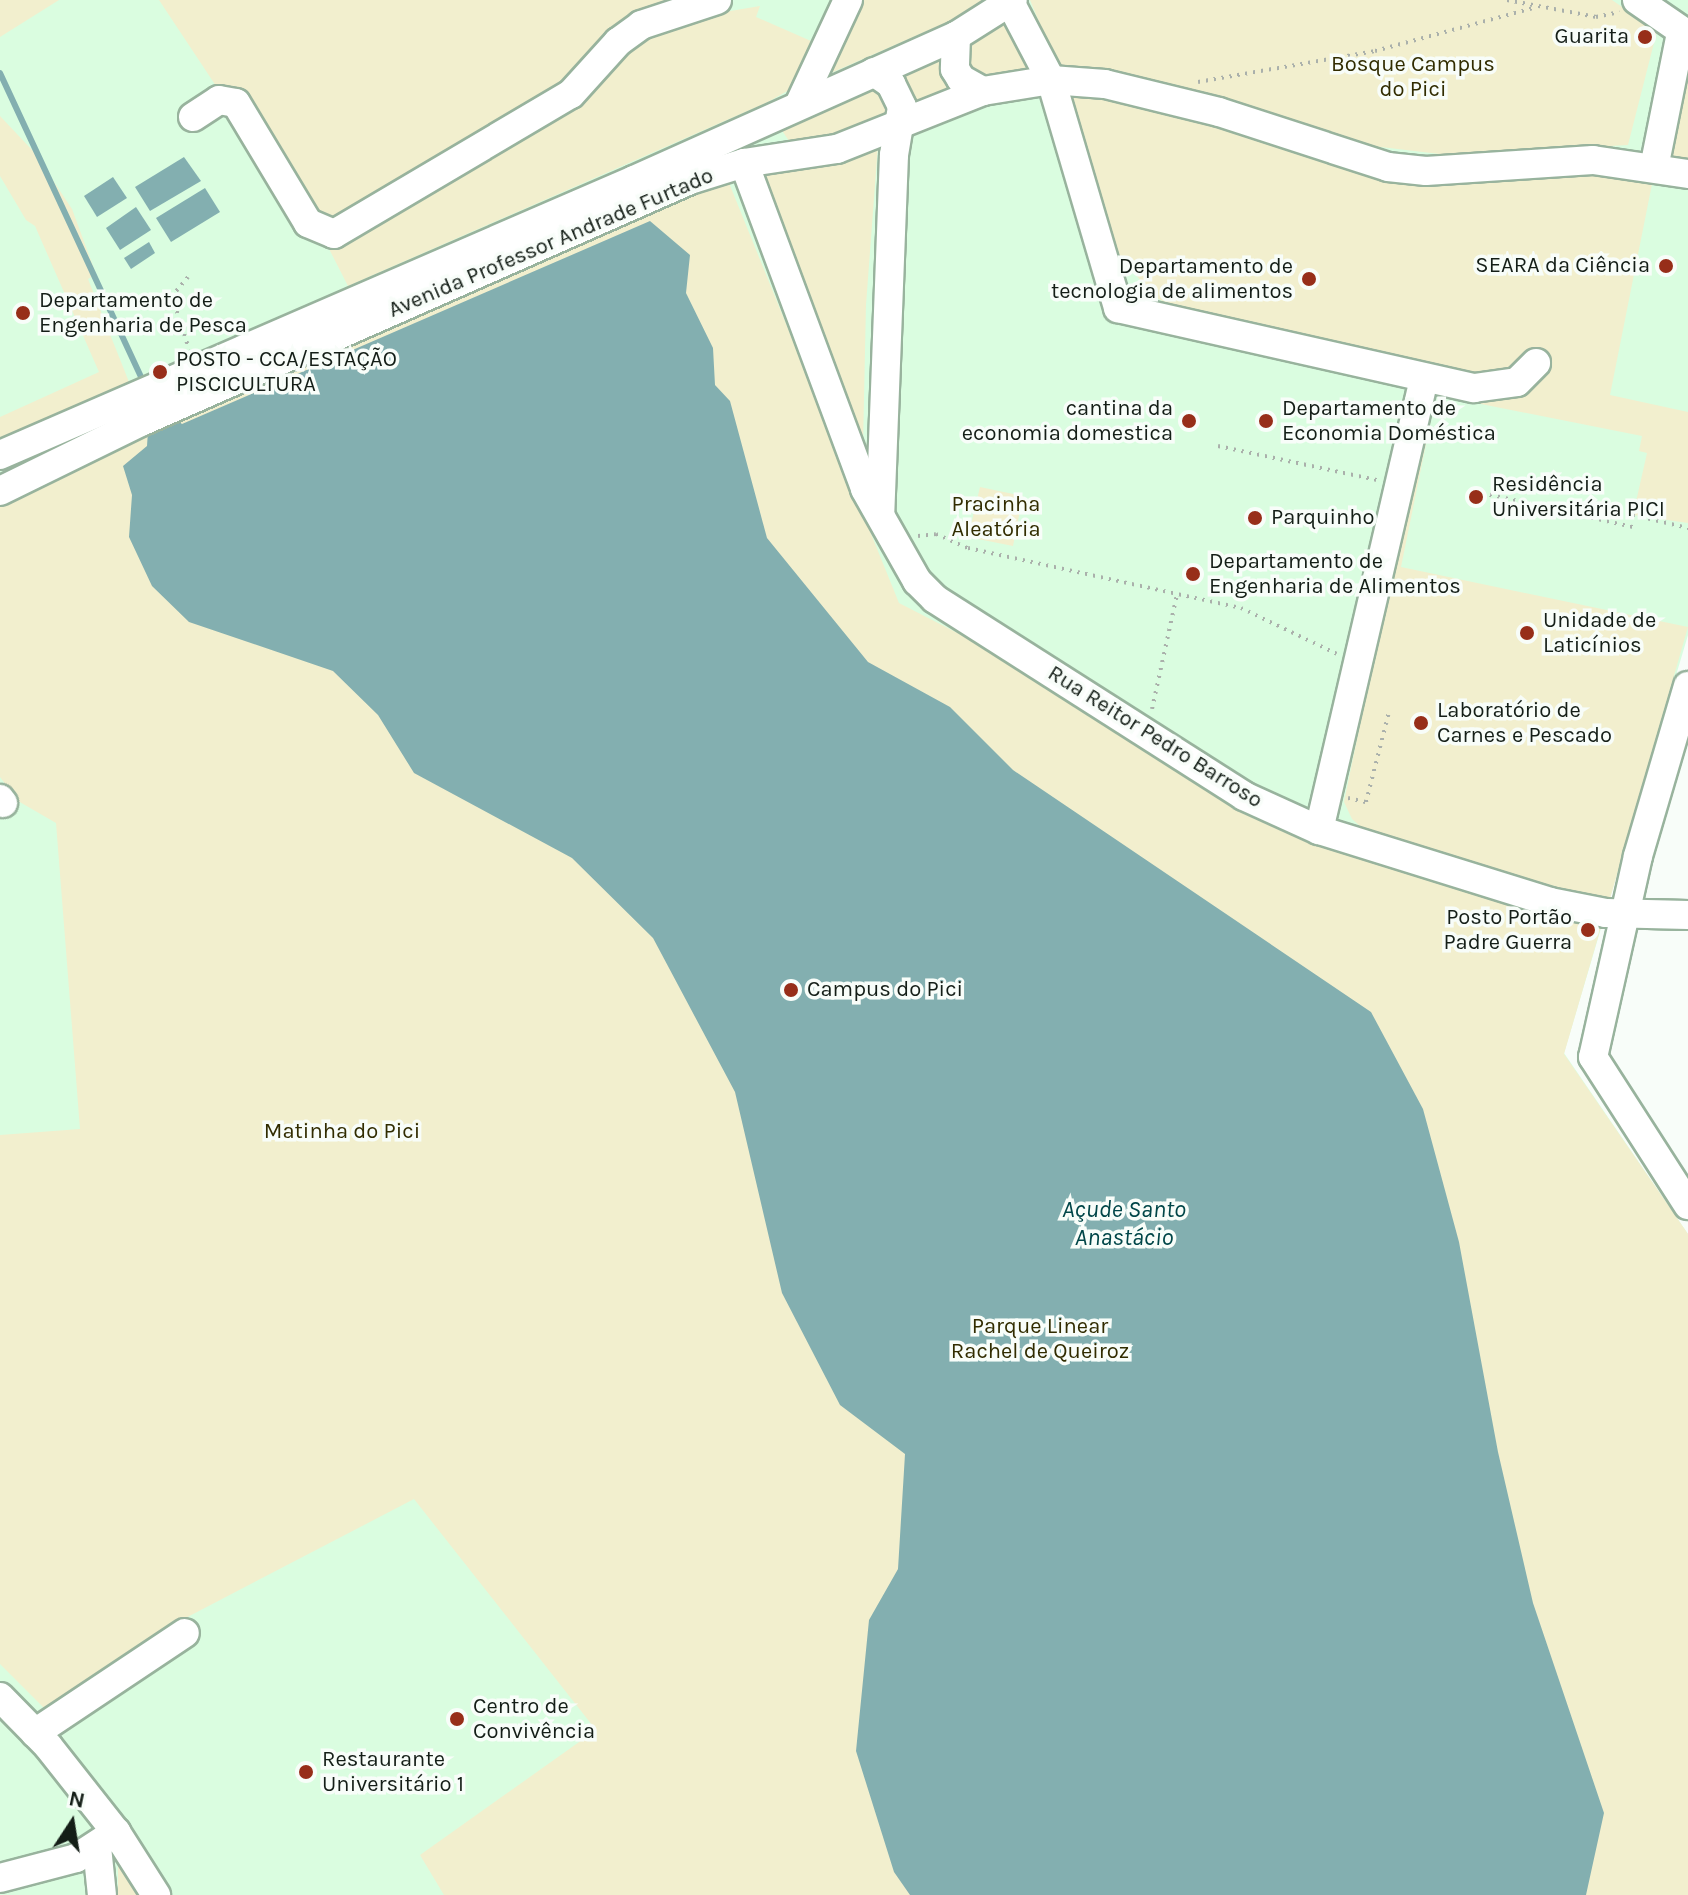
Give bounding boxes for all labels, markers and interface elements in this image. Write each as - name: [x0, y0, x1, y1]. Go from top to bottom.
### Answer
- place label: Guarita: [1555, 24, 1629, 50]
- marker: Guarita: [1636, 28, 1654, 46]
- park label: Bosque Campus do Pici: [1331, 51, 1495, 102]
- street label: Avenida Professor Andrade Furtado: [385, 162, 717, 324]
- place label: Departamento de tecnologia de alimentos: [1051, 253, 1293, 304]
- place label: SEARA da Ciência: [1475, 253, 1650, 279]
- marker: SEARA da Ciência: [1657, 257, 1675, 275]
- marker: Departamento de tecnologia de alimentos: [1300, 270, 1318, 288]
- place label: Departamento de Engenharia de Pesca: [39, 287, 247, 338]
- marker: Departamento de Engenharia de Pesca: [14, 304, 32, 322]
- place label: POSTO - CCA/ESTAÇÃO PISCICULTURA: [176, 346, 397, 398]
- marker: POSTO - CCA/ESTAÇÃO PISCICULTURA: [151, 363, 169, 381]
- place label: cantina da economia domestica: [962, 395, 1173, 446]
- place label: Departamento de Economia Doméstica: [1282, 395, 1496, 446]
- marker: cantina da economia domestica: [1180, 412, 1198, 430]
- marker: Departamento de Economia Doméstica: [1257, 412, 1275, 430]
- place label: Residência Universitária PICI: [1492, 471, 1665, 522]
- marker: Residência Universitária PICI: [1467, 488, 1485, 506]
- park label: Pracinha Aleatória: [951, 491, 1041, 542]
- place label: Parquinho: [1271, 505, 1375, 531]
- marker: Parquinho: [1246, 509, 1264, 527]
- place label: Departamento de Engenharia de Alimentos: [1209, 548, 1461, 600]
- marker: Departamento de Engenharia de Alimentos: [1184, 565, 1202, 583]
- place label: Unidade de Laticínios: [1543, 607, 1656, 658]
- marker: Unidade de Laticínios: [1518, 624, 1536, 642]
- street label: Rua Reitor Pedro Barroso: [1043, 660, 1267, 814]
- place label: Laboratório de Carnes e Pescado: [1437, 697, 1612, 748]
- marker: Laboratório de Carnes e Pescado: [1412, 714, 1430, 732]
- place label: Posto Portão Padre Guerra: [1443, 904, 1572, 956]
- marker: Posto Portão Padre Guerra: [1579, 921, 1597, 939]
- place label: Campus do Pici: [807, 977, 963, 1003]
- marker: Campus do Pici: [782, 981, 800, 999]
- park label: Matinha do Pici: [264, 1119, 420, 1145]
- water label: Açude Santo Anastácio: [1062, 1196, 1186, 1252]
- park label: Parque Linear Rachel de Queiroz: [951, 1313, 1129, 1364]
- place label: Centro de Convivência: [473, 1693, 595, 1744]
- marker: Centro de Convivência: [448, 1710, 466, 1728]
- place label: Restaurante Universitário 1: [322, 1746, 464, 1798]
- marker: Restaurante Universitário 1: [297, 1763, 315, 1781]
- north arrow: [32, 1783, 112, 1863]
- text: N: [67, 1785, 87, 1814]

